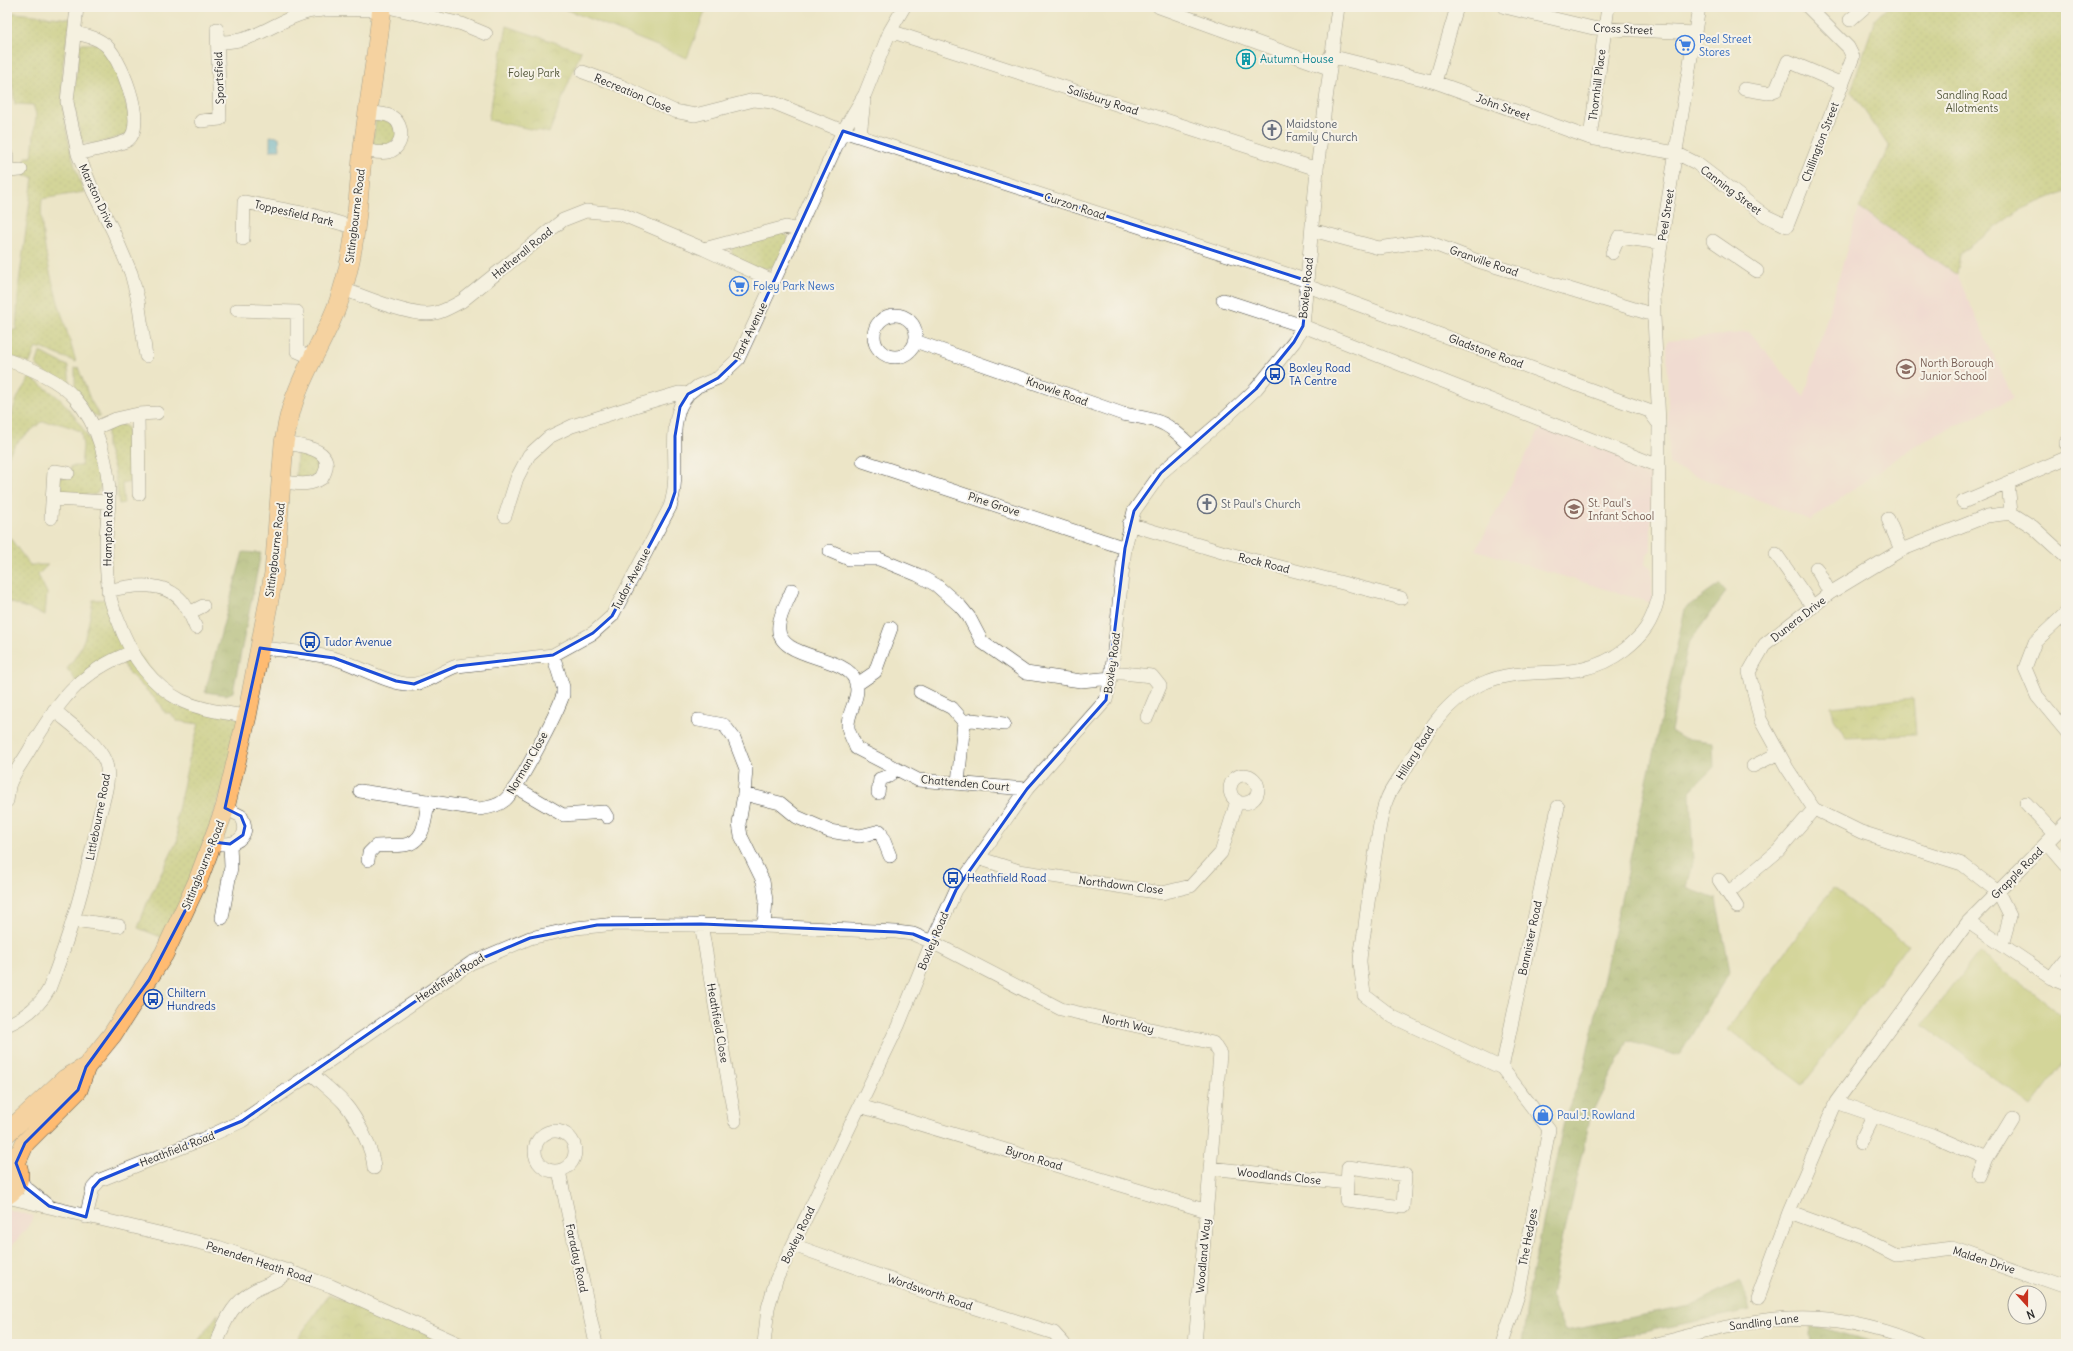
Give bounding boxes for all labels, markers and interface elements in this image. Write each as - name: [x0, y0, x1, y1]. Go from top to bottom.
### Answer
- street label: Cross Street: [1593, 20, 1653, 38]
- place label: Peel Street Stores: [1699, 32, 1752, 59]
- supermarket icon: Peel Street Stores: [1674, 34, 1696, 56]
- building icon: Autumn House: [1235, 48, 1257, 70]
- street label: Thornhill Place: [1586, 48, 1608, 122]
- street label: Sportsfield: [211, 51, 227, 105]
- place label: Autumn House: [1260, 52, 1334, 66]
- park label: Foley Park: [508, 66, 560, 80]
- street label: Recreation Close: [592, 70, 674, 116]
- street label: Salisbury Road: [1066, 82, 1141, 118]
- park label: Sandling Road Allotments: [1936, 88, 2008, 115]
- street label: John Street: [1474, 91, 1532, 123]
- street label: Chillington Street: [1798, 100, 1842, 184]
- place label: Maidstone Family Church: [1286, 117, 1358, 144]
- church icon: Maidstone Family Church: [1261, 119, 1283, 141]
- street label: Marston Drive: [76, 162, 118, 231]
- street label: Canning Street: [1698, 162, 1765, 218]
- street label: Sittingbourne Road: [342, 168, 368, 264]
- street label: Peel Street: [1655, 188, 1677, 242]
- street label: Curzon Road: [1042, 189, 1108, 223]
- street label: Toppesfield Park: [253, 197, 335, 229]
- street label: Hatherall Road: [489, 224, 556, 282]
- street label: Granville Road: [1448, 243, 1521, 280]
- street label: Boxley Road: [1296, 256, 1316, 319]
- supermarket icon: Foley Park News: [728, 275, 750, 297]
- place label: Foley Park News: [753, 279, 835, 293]
- street label: Park Avenue: [730, 300, 770, 362]
- street label: Gladstone Road: [1447, 331, 1526, 371]
- place label: North Borough Junior School: [1920, 356, 1994, 383]
- school or university icon: North Borough Junior School: [1895, 358, 1917, 380]
- place label: Boxley Road TA Centre: [1289, 361, 1351, 388]
- bus stop icon: Boxley Road TA Centre: [1264, 363, 1286, 385]
- street label: Knowle Road: [1024, 373, 1090, 409]
- street label: Pine Grove: [966, 489, 1022, 519]
- street label: Hampton Road: [100, 491, 116, 566]
- church icon: St Paul's Church: [1196, 493, 1218, 515]
- place label: St. Paul's Infant School: [1588, 496, 1654, 523]
- place label: St Paul's Church: [1221, 497, 1301, 511]
- school or university icon: St. Paul's Infant School: [1563, 498, 1585, 520]
- street label: Sittingbourne Road: [262, 502, 288, 598]
- street label: Tudor Avenue: [609, 546, 653, 612]
- street label: Rock Road: [1237, 550, 1292, 576]
- street label: Dunera Drive: [1768, 593, 1828, 645]
- bus stop icon: Tudor Avenue: [299, 631, 321, 653]
- street label: Boxley Road: [1101, 631, 1123, 695]
- place label: Tudor Avenue: [324, 635, 392, 649]
- street label: Hillary Road: [1393, 723, 1437, 782]
- street label: Norman Close: [503, 729, 551, 797]
- street label: Littlebourne Road: [83, 772, 113, 862]
- street label: Chattenden Court: [920, 772, 1010, 794]
- street label: Sittingbourne Road: [179, 818, 227, 912]
- street label: Grapple Road: [1988, 844, 2046, 902]
- bus stop icon: Heathfield Road: [942, 867, 964, 889]
- place label: Heathfield Road: [967, 871, 1047, 885]
- street label: Northdown Close: [1078, 873, 1164, 897]
- street label: Bannister Road: [1515, 899, 1545, 977]
- street label: Boxley Road: [915, 909, 952, 972]
- street label: Heathfield Road: [413, 950, 488, 1005]
- street label: Heathfield Close: [704, 982, 732, 1064]
- place label: Chiltern Hundreds: [167, 986, 216, 1013]
- bus stop icon: Chiltern Hundreds: [142, 988, 164, 1010]
- street label: North Way: [1101, 1012, 1155, 1036]
- shop icon: Paul J. Rowland: [1532, 1104, 1554, 1126]
- place label: Paul J. Rowland: [1557, 1108, 1635, 1122]
- street label: Heathfield Road: [137, 1128, 217, 1170]
- street label: Byron Road: [1004, 1143, 1065, 1173]
- street label: Woodlands Close: [1236, 1165, 1322, 1187]
- street label: Boxley Road: [778, 1204, 818, 1266]
- street label: The Hedges: [1516, 1207, 1540, 1267]
- street label: Woodland Way: [1193, 1218, 1213, 1294]
- street label: Faraday Road: [563, 1222, 591, 1294]
- street label: Penenden Heath Road: [204, 1238, 314, 1286]
- street label: Malden Drive: [1951, 1243, 2017, 1277]
- street label: Wordsworth Road: [885, 1271, 975, 1313]
- north arrow: [2007, 1285, 2047, 1325]
- text: N: [2025, 1306, 2037, 1322]
- street label: Sandling Lane: [1729, 1311, 1800, 1333]

